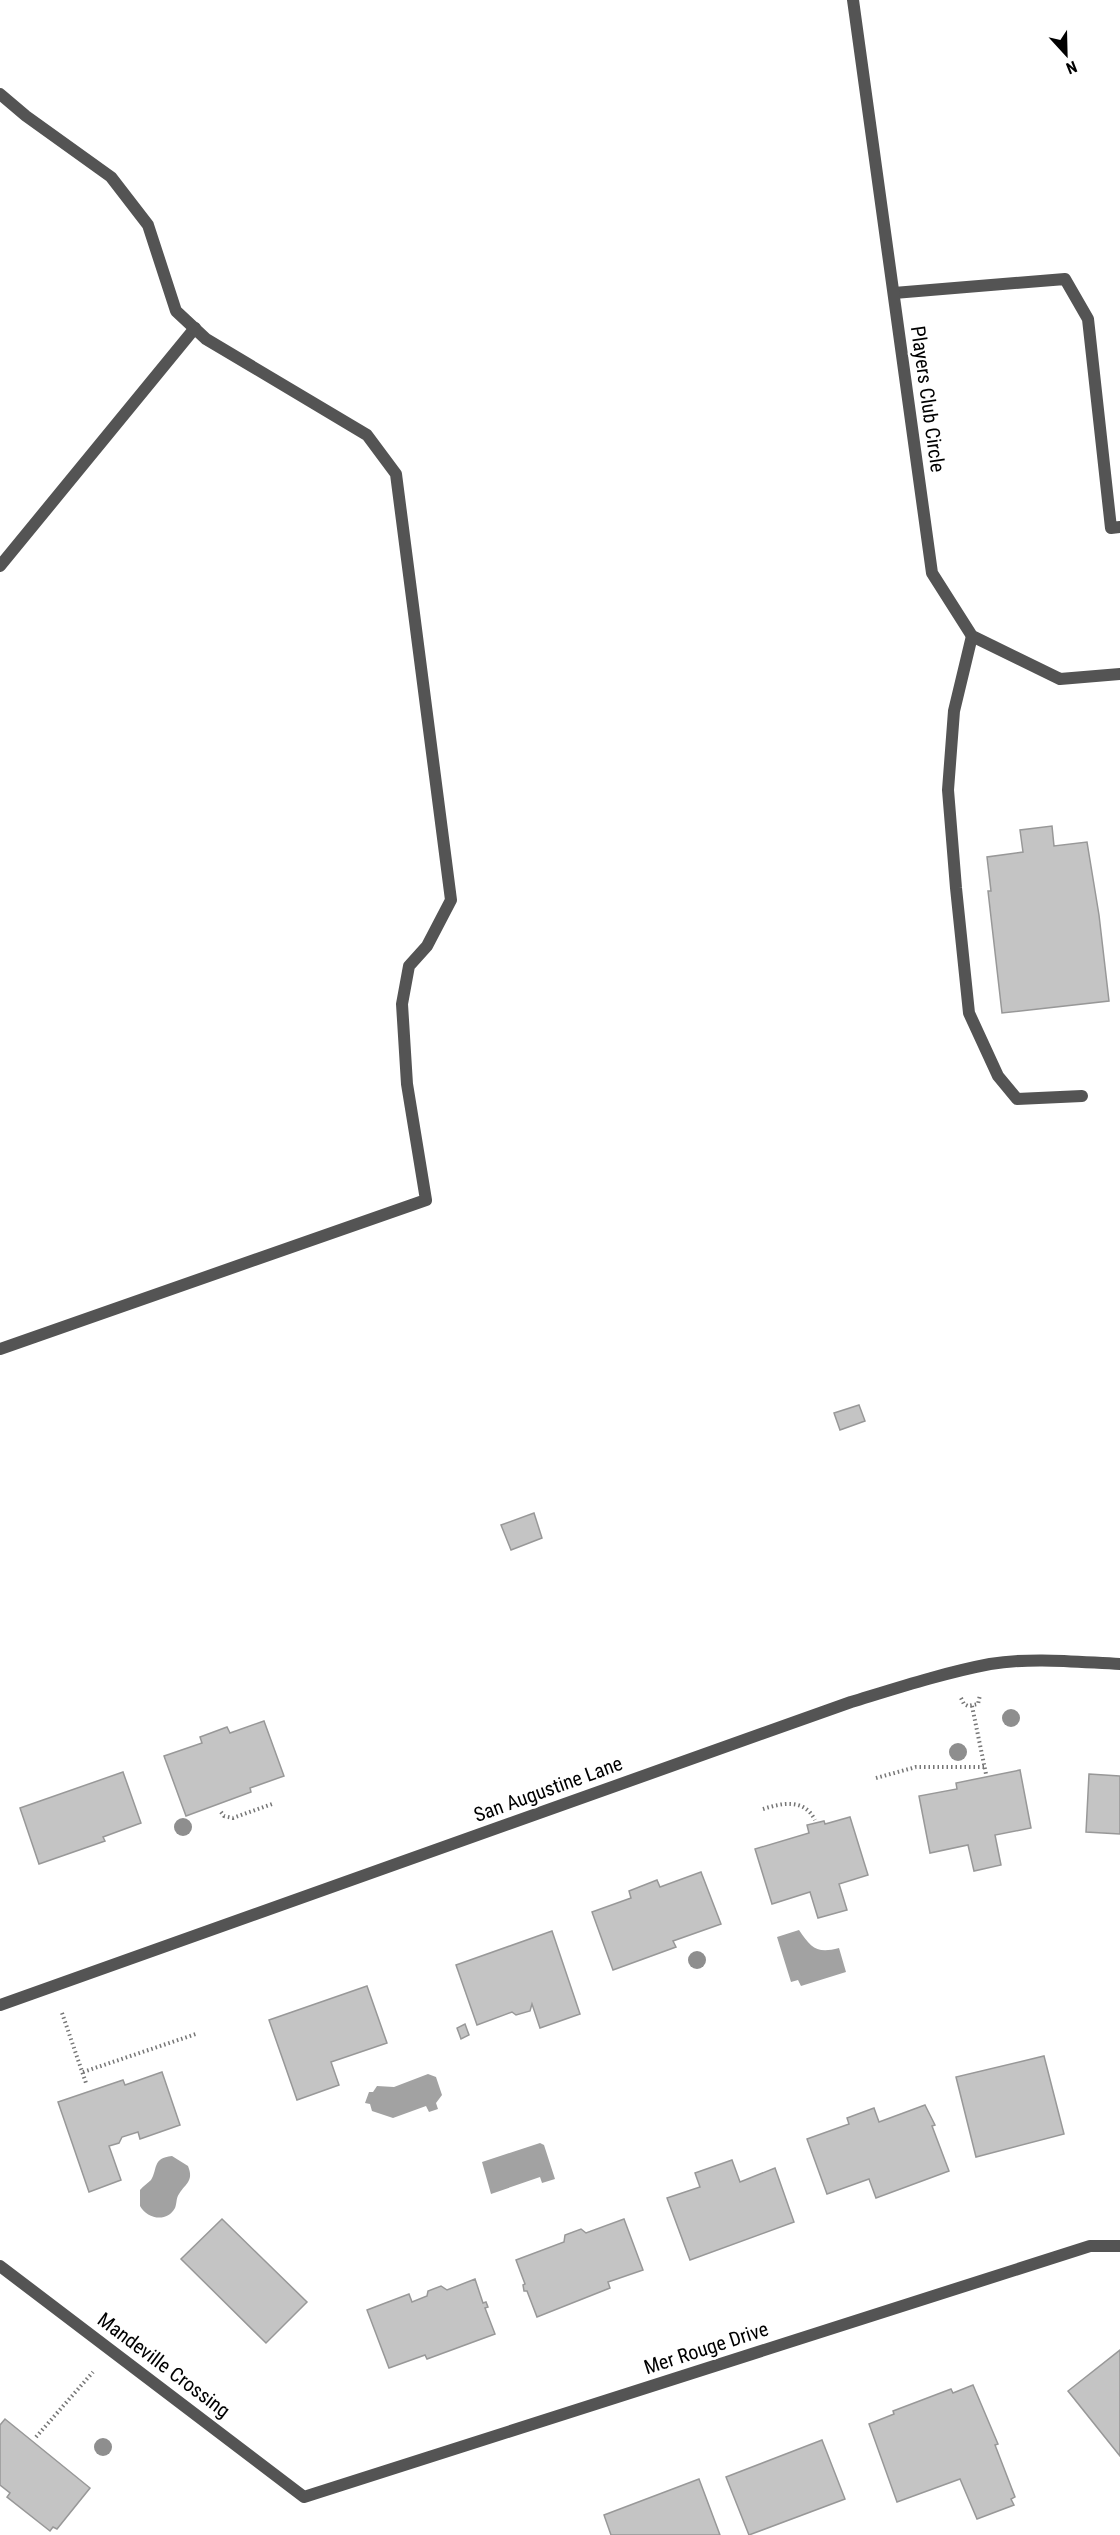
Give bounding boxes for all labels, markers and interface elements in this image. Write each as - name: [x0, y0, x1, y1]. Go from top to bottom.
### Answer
- north arrow: [1036, 24, 1096, 84]
- text: N: [1063, 57, 1080, 78]
- street label: Players Club Circle: [906, 324, 950, 474]
- street label: San Augustine Lane: [470, 1751, 626, 1827]
- street label: Mandeville Crossing: [93, 2307, 235, 2423]
- street label: Mer Rouge Drive: [641, 2317, 771, 2379]

